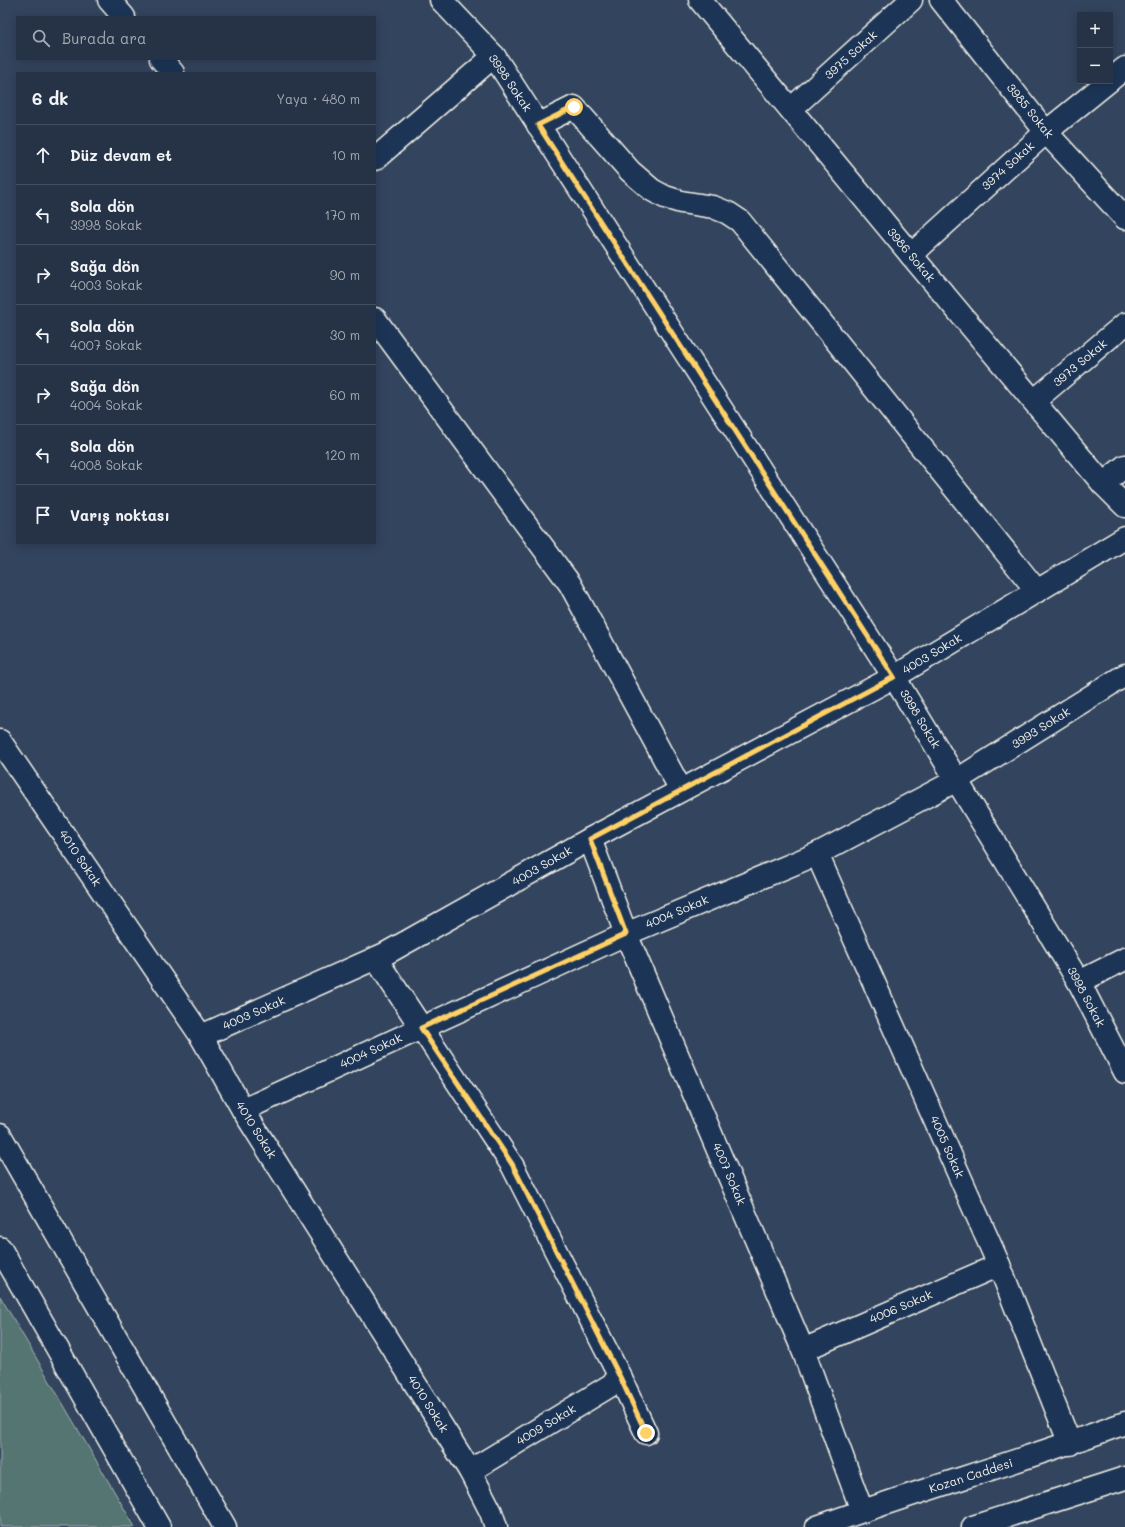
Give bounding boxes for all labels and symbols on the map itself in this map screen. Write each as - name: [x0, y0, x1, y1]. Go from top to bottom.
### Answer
- street label: 3975 Sokak: [821, 26, 880, 82]
- street label: 3998 Sokak: [486, 50, 536, 114]
- street label: 3985 Sokak: [1004, 80, 1058, 141]
- route start: [565, 98, 583, 116]
- street label: 3974 Sokak: [978, 137, 1037, 193]
- street label: 3986 Sokak: [884, 224, 939, 285]
- street label: 3973 Sokak: [1049, 335, 1110, 389]
- street label: 4003 Sokak: [899, 629, 964, 677]
- street label: 3998 Sokak: [897, 686, 945, 751]
- street label: 3993 Sokak: [1008, 703, 1073, 751]
- street label: 4010 Sokak: [56, 826, 106, 889]
- street label: 4003 Sokak: [509, 841, 574, 889]
- street label: 4004 Sokak: [643, 891, 711, 932]
- street label: 3998 Sokak: [1064, 963, 1110, 1030]
- street label: 4003 Sokak: [220, 991, 287, 1033]
- street label: 4004 Sokak: [337, 1029, 404, 1071]
- street label: 4010 Sokak: [233, 1098, 281, 1161]
- street label: 4005 Sokak: [927, 1113, 969, 1180]
- street label: 4007 Sokak: [710, 1140, 750, 1207]
- street label: 4006 Sokak: [867, 1286, 935, 1327]
- street label: 4010 Sokak: [405, 1372, 453, 1435]
- street label: 4009 Sokak: [513, 1400, 578, 1448]
- route end: [637, 1424, 655, 1442]
- street label: Kozan Caddesi: [927, 1454, 1015, 1496]

